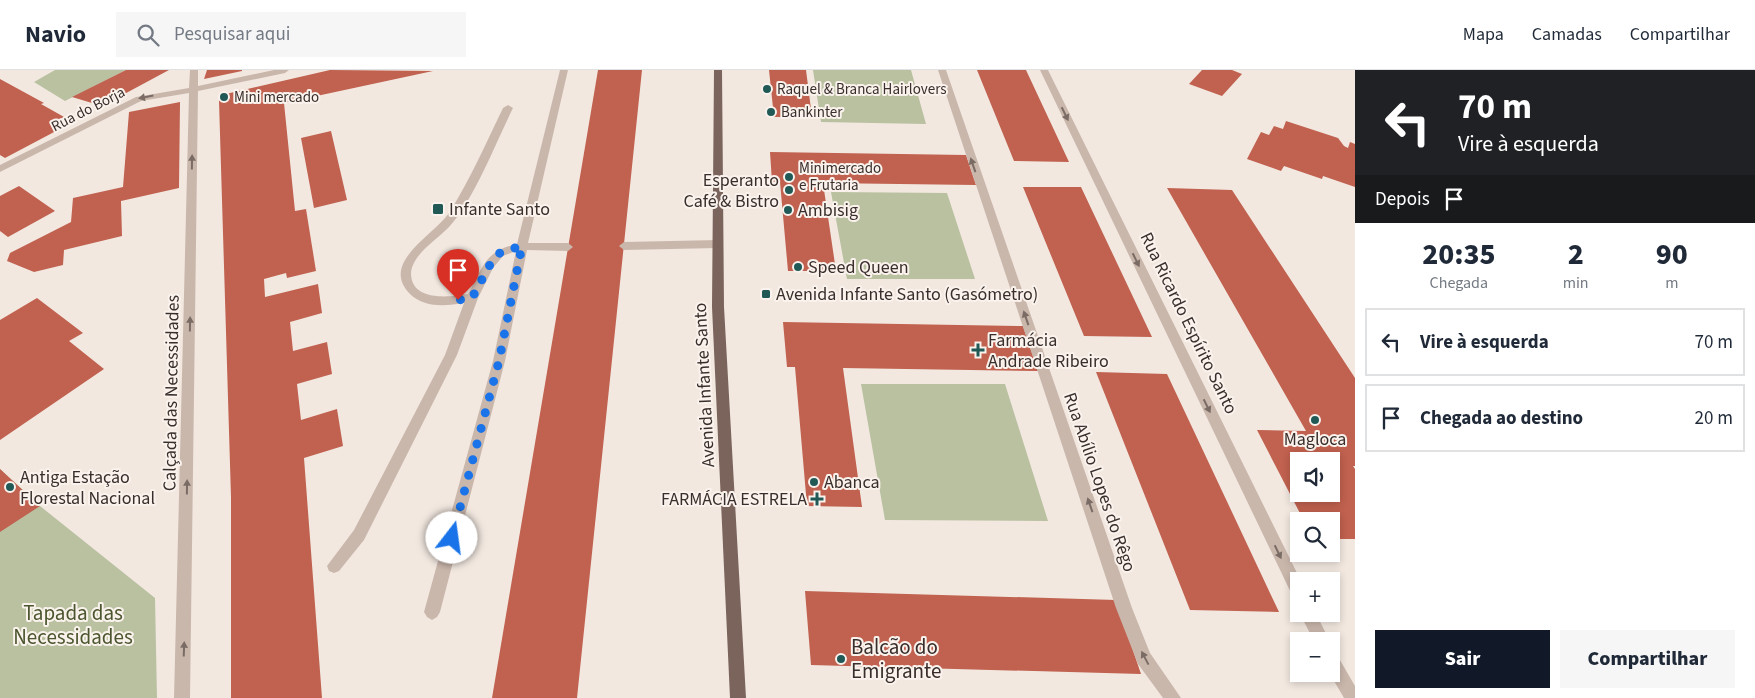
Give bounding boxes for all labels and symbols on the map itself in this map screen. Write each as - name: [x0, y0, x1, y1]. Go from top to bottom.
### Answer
- place label: Raquel & Branca Hairlovers: [777, 79, 947, 100]
- street label: Rua do Borja: [48, 82, 129, 137]
- marker: Raquel & Branca Hairlovers: [761, 83, 773, 95]
- place label: Mini mercado: [234, 87, 319, 108]
- marker: Mini mercado: [218, 91, 230, 103]
- one-way arrow: [137, 94, 153, 102]
- place label: Bankinter: [781, 102, 843, 123]
- marker: Bankinter: [765, 106, 777, 118]
- one-way arrow: [1061, 107, 1069, 121]
- one-way arrow: [189, 154, 197, 170]
- one-way arrow: [969, 157, 977, 172]
- place label: Minimercado e Frutaria: [799, 158, 881, 196]
- place label: Esperanto Café & Bistro: [683, 168, 779, 214]
- marker: Minimercado e Frutaria: [783, 171, 795, 183]
- marker: Esperanto Café & Bistro: [783, 184, 795, 196]
- place label: Infante Santo: [449, 197, 550, 222]
- place label: Ambisig: [798, 198, 858, 223]
- marker: Infante Santo: [431, 202, 445, 216]
- marker: Ambisig: [782, 204, 794, 216]
- street label: Rua Ricardo Espírito Santo: [1134, 228, 1243, 418]
- pin: [437, 249, 479, 300]
- one-way arrow: [1132, 253, 1140, 267]
- place label: Speed Queen: [808, 255, 909, 280]
- marker: Speed Queen: [792, 261, 804, 273]
- place label: Avenida Infante Santo (Gasómetro): [776, 282, 1038, 307]
- marker: Avenida Infante Santo (Gasómetro): [760, 288, 772, 300]
- street label: Calçada das Necessidades: [157, 295, 186, 491]
- street label: Avenida Infante Santo: [688, 302, 721, 468]
- one-way arrow: [1022, 311, 1030, 326]
- one-way arrow: [186, 316, 194, 332]
- place label: Farmácia Andrade Ribeiro: [988, 328, 1109, 374]
- marker: Farmácia Andrade Ribeiro: [972, 344, 984, 356]
- street label: Rua Abílio Lopes do Rêgo: [1057, 389, 1142, 575]
- one-way arrow: [1204, 399, 1212, 413]
- marker: Magloca: [1309, 414, 1321, 426]
- place label: Magloca: [1284, 427, 1346, 452]
- place label: Antiga Estação Florestal Nacional: [20, 465, 155, 511]
- place label: Abanca: [824, 470, 880, 495]
- marker: Abanca: [808, 476, 820, 488]
- one-way arrow: [183, 479, 191, 495]
- marker: Antiga Estação Florestal Nacional: [4, 481, 16, 493]
- place label: FARMÁCIA ESTRELA: [661, 487, 807, 512]
- marker: FARMÁCIA ESTRELA: [811, 493, 823, 505]
- one-way arrow: [1085, 498, 1093, 513]
- position arrow: [425, 511, 477, 563]
- one-way arrow: [1275, 545, 1283, 559]
- park label: Tapada das Necessidades: [13, 598, 133, 652]
- place label: Balcão do Emigrante: [851, 632, 941, 686]
- one-way arrow: [180, 641, 188, 657]
- one-way arrow: [1141, 651, 1149, 665]
- marker: Balcão do Emigrante: [835, 653, 847, 665]

